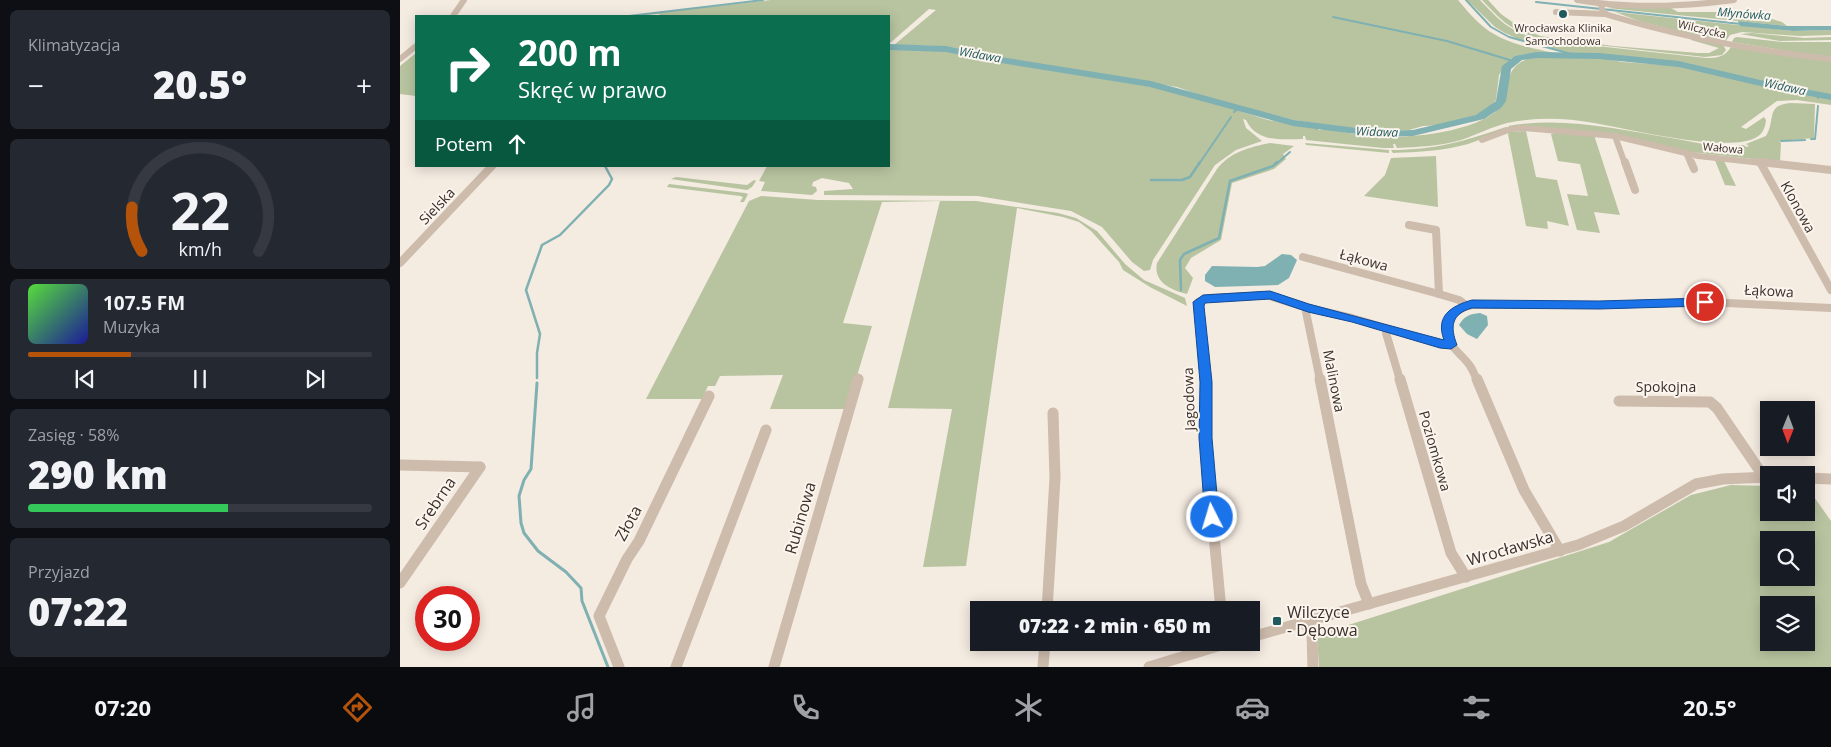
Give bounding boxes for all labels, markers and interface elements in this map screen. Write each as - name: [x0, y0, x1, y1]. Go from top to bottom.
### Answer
- water label: Młynówka: [1717, 3, 1772, 24]
- marker: Wrocławska Klinika Samochodowa: [1557, 8, 1569, 20]
- street label: Wilczycka: [1677, 16, 1728, 41]
- place label: Wrocławska Klinika Samochodowa: [1514, 20, 1612, 48]
- text: 200 m: [518, 29, 622, 76]
- text: Klimatyzacja: [28, 34, 120, 56]
- icon: right: [435, 35, 500, 100]
- water label: Widawa: [958, 42, 1003, 67]
- text: 20.5°: [153, 58, 247, 110]
- text: −: [28, 66, 44, 104]
- text: +: [356, 66, 372, 104]
- text: Skręć w prawo: [518, 74, 667, 104]
- water label: Widawa: [1763, 74, 1808, 99]
- water label: Widawa: [1356, 122, 1399, 141]
- icon: ahead: [503, 130, 531, 158]
- text: Potem: [435, 131, 493, 157]
- street label: Wałowa: [1702, 138, 1744, 157]
- text: 22: [170, 174, 230, 245]
- street label: Klonowa: [1777, 178, 1820, 236]
- street label: Sielska: [414, 183, 459, 228]
- text: km/h: [178, 237, 222, 261]
- street label: Łąkowa: [1338, 244, 1390, 275]
- street label: Łąkowa: [1744, 280, 1794, 301]
- pin: [1684, 281, 1726, 323]
- icon: arrive: [1691, 288, 1719, 316]
- text: 107.5 FM: [103, 290, 185, 316]
- text: Muzyka: [103, 316, 160, 338]
- street label: Malinowa: [1319, 348, 1350, 414]
- icon: previous: [71, 365, 99, 393]
- icon: pause: [186, 365, 214, 393]
- icon: next: [301, 365, 329, 393]
- street label: Jagodowa: [1178, 367, 1199, 433]
- street label: Spokojna: [1636, 377, 1696, 396]
- north arrow: [1760, 401, 1815, 456]
- map controls: [1760, 401, 1815, 651]
- street label: Poziomkowa: [1415, 408, 1456, 493]
- text: Zasięg · 58%: [28, 424, 119, 446]
- text: 290 km: [28, 448, 168, 500]
- button: sound: [1760, 466, 1815, 521]
- street label: Srebrna: [409, 472, 461, 534]
- street label: Rubinowa: [779, 479, 821, 557]
- position arrow: [1185, 490, 1237, 542]
- street label: Złota: [609, 501, 647, 545]
- street label: Wrocławska: [1464, 525, 1556, 571]
- button: search: [1760, 531, 1815, 586]
- text: Przyjazd: [28, 561, 90, 583]
- text: 07:22: [28, 585, 128, 637]
- speed limit sign: 30: [415, 586, 480, 651]
- button: layers: [1760, 596, 1815, 651]
- place label: Wilczyce - Dębowa: [1287, 601, 1358, 641]
- text: 07:22 · 2 min · 650 m: [1019, 613, 1211, 639]
- marker: Wilczyce - Dębowa: [1271, 615, 1283, 627]
- icon: directions: [340, 690, 375, 725]
- icon: music: [564, 690, 599, 725]
- icon: phone: [788, 690, 823, 725]
- icon: climate: [1011, 690, 1046, 725]
- icon: car: [1235, 690, 1270, 725]
- icon: filters: [1459, 690, 1494, 725]
- text: 07:20: [94, 692, 151, 722]
- text: 20.5°: [1683, 692, 1736, 722]

